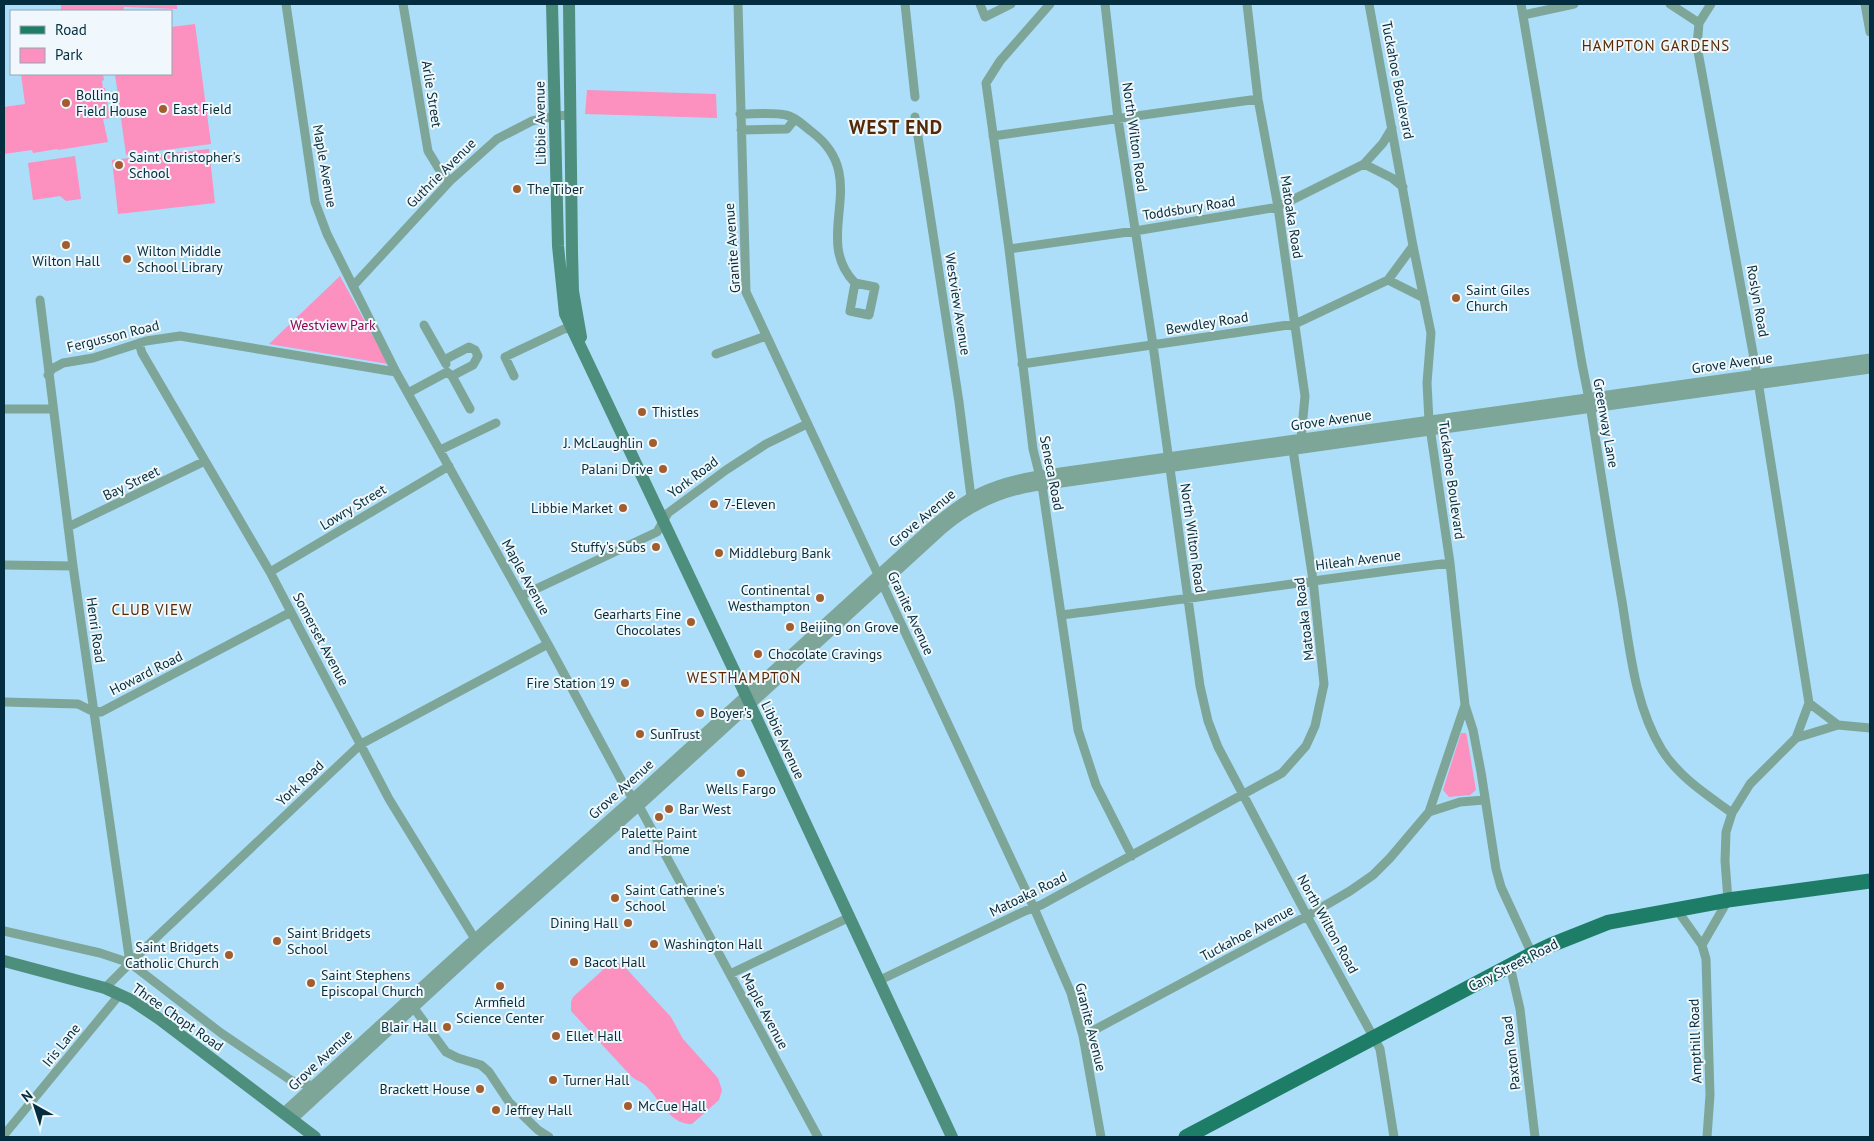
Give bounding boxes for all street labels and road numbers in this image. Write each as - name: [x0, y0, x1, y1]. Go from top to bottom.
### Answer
- street label: Tuckahoe Boulevard: [1378, 19, 1418, 141]
- street label: Arlie Street: [418, 59, 446, 129]
- street label: Libbie Avenue: [530, 81, 550, 165]
- street label: North Wilton Road: [1118, 81, 1152, 193]
- street label: Maple Avenue: [309, 123, 341, 209]
- street label: Guthrie Avenue: [402, 134, 480, 212]
- street label: Matoaka Road: [1277, 174, 1307, 260]
- street label: Toddsbury Road: [1141, 192, 1237, 224]
- street label: Granite Avenue: [720, 202, 744, 294]
- street label: Westview Avenue: [941, 252, 975, 356]
- street label: Roslyn Road: [1743, 264, 1773, 338]
- street label: Bewdley Road: [1164, 308, 1250, 338]
- street label: Fergusson Road: [65, 316, 161, 356]
- street label: Grove Avenue: [1690, 348, 1774, 378]
- street label: Greenway Lane: [1589, 377, 1623, 469]
- street label: Grove Avenue: [1289, 405, 1373, 435]
- street label: Tuckahoe Boulevard: [1435, 419, 1469, 541]
- street label: Seneca Road: [1036, 434, 1068, 512]
- street label: York Road: [664, 452, 722, 502]
- street label: Bay Street: [100, 462, 162, 504]
- street label: Lowry Street: [317, 480, 390, 534]
- street label: North Wilton Road: [1176, 482, 1210, 594]
- street label: Grove Avenue: [885, 485, 959, 551]
- street label: Maple Avenue: [498, 536, 554, 618]
- street label: Hileah Avenue: [1314, 546, 1402, 574]
- street label: Granite Avenue: [884, 568, 938, 658]
- street label: Matoaka Road: [1290, 576, 1318, 662]
- street label: Somerset Avenue: [289, 589, 353, 689]
- street label: Henri Road: [82, 596, 110, 664]
- street label: Howard Road: [106, 647, 186, 699]
- street label: Libbie Avenue: [757, 698, 809, 782]
- street label: Grove Avenue: [585, 755, 657, 823]
- street label: York Road: [272, 756, 328, 810]
- street label: Matoaka Road: [986, 867, 1070, 921]
- street label: North Wilton Road: [1293, 871, 1363, 977]
- street label: Tuckahoe Avenue: [1197, 901, 1297, 965]
- street label: Cary Street Road: [1465, 935, 1561, 995]
- street label: Maple Avenue: [737, 970, 793, 1052]
- street label: Three Chopt Road: [129, 979, 227, 1055]
- street label: Granite Avenue: [1071, 981, 1111, 1073]
- street label: Ampthill Road: [1685, 998, 1705, 1084]
- street label: Paxton Road: [1498, 1015, 1524, 1091]
- street label: Iris Lane: [38, 1020, 84, 1070]
- street label: Grove Avenue: [284, 1026, 356, 1094]

